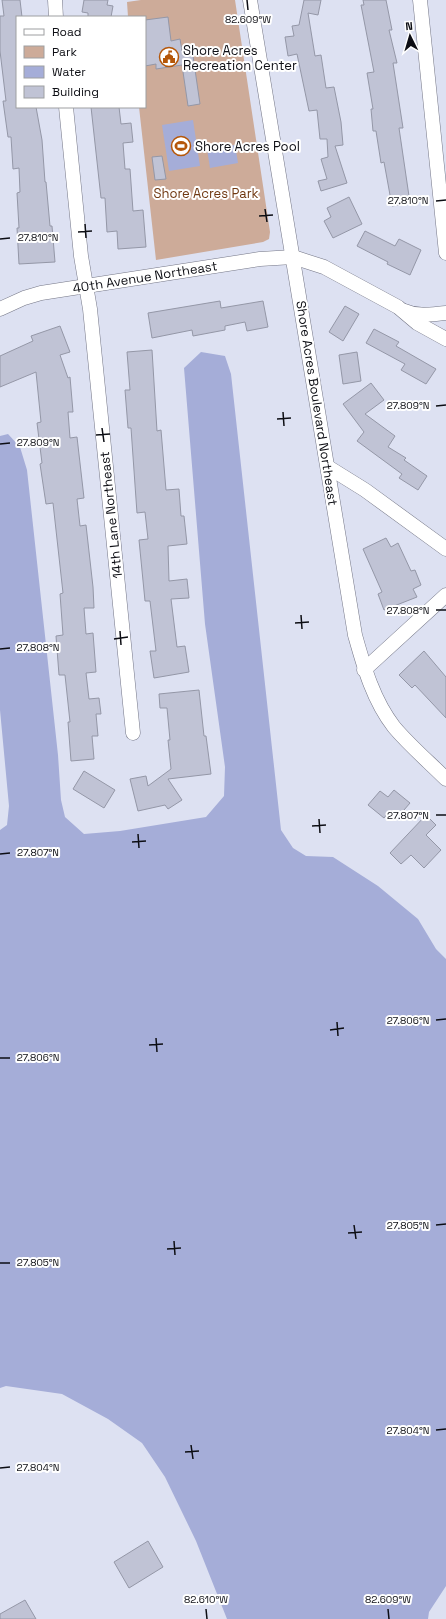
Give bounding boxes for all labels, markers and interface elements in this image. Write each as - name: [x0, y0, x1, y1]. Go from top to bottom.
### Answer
- text: 82.609°W: [225, 13, 271, 26]
- legend: [16, 16, 146, 108]
- north arrow: [390, 16, 430, 56]
- text: N: [405, 19, 413, 33]
- text: Road: [52, 24, 81, 40]
- place label: Shore Acres Recreation Center: [183, 42, 297, 74]
- text: Park: [52, 44, 77, 60]
- public building icon: Shore Acres Recreation Center: [158, 46, 180, 68]
- text: Water: [52, 64, 86, 80]
- text: Building: [52, 84, 99, 100]
- sports icon: Shore Acres Pool: [170, 135, 192, 157]
- place label: Shore Acres Pool: [195, 138, 300, 155]
- park label: Shore Acres Park: [153, 185, 259, 202]
- text: 27.810°N: [388, 194, 428, 207]
- text: 27.810°N: [18, 231, 58, 244]
- street label: 40th Avenue Northeast: [71, 257, 219, 297]
- street label: Shore Acres Boulevard Northeast: [292, 299, 342, 507]
- text: 27.809°N: [387, 399, 429, 412]
- text: 27.809°N: [17, 436, 59, 449]
- street label: 14th Lane Northeast: [96, 451, 126, 579]
- text: 27.808°N: [387, 604, 429, 617]
- text: 27.808°N: [17, 641, 59, 654]
- text: 27.807°N: [387, 809, 429, 822]
- text: 27.807°N: [17, 846, 59, 859]
- text: 27.806°N: [387, 1014, 429, 1027]
- text: 27.806°N: [17, 1051, 59, 1064]
- text: 27.805°N: [387, 1219, 429, 1232]
- text: 27.805°N: [17, 1256, 59, 1269]
- text: 27.804°N: [387, 1424, 429, 1437]
- text: 27.804°N: [17, 1461, 59, 1474]
- text: 82.610°W: [184, 1593, 228, 1606]
- text: 82.609°W: [365, 1593, 411, 1606]

